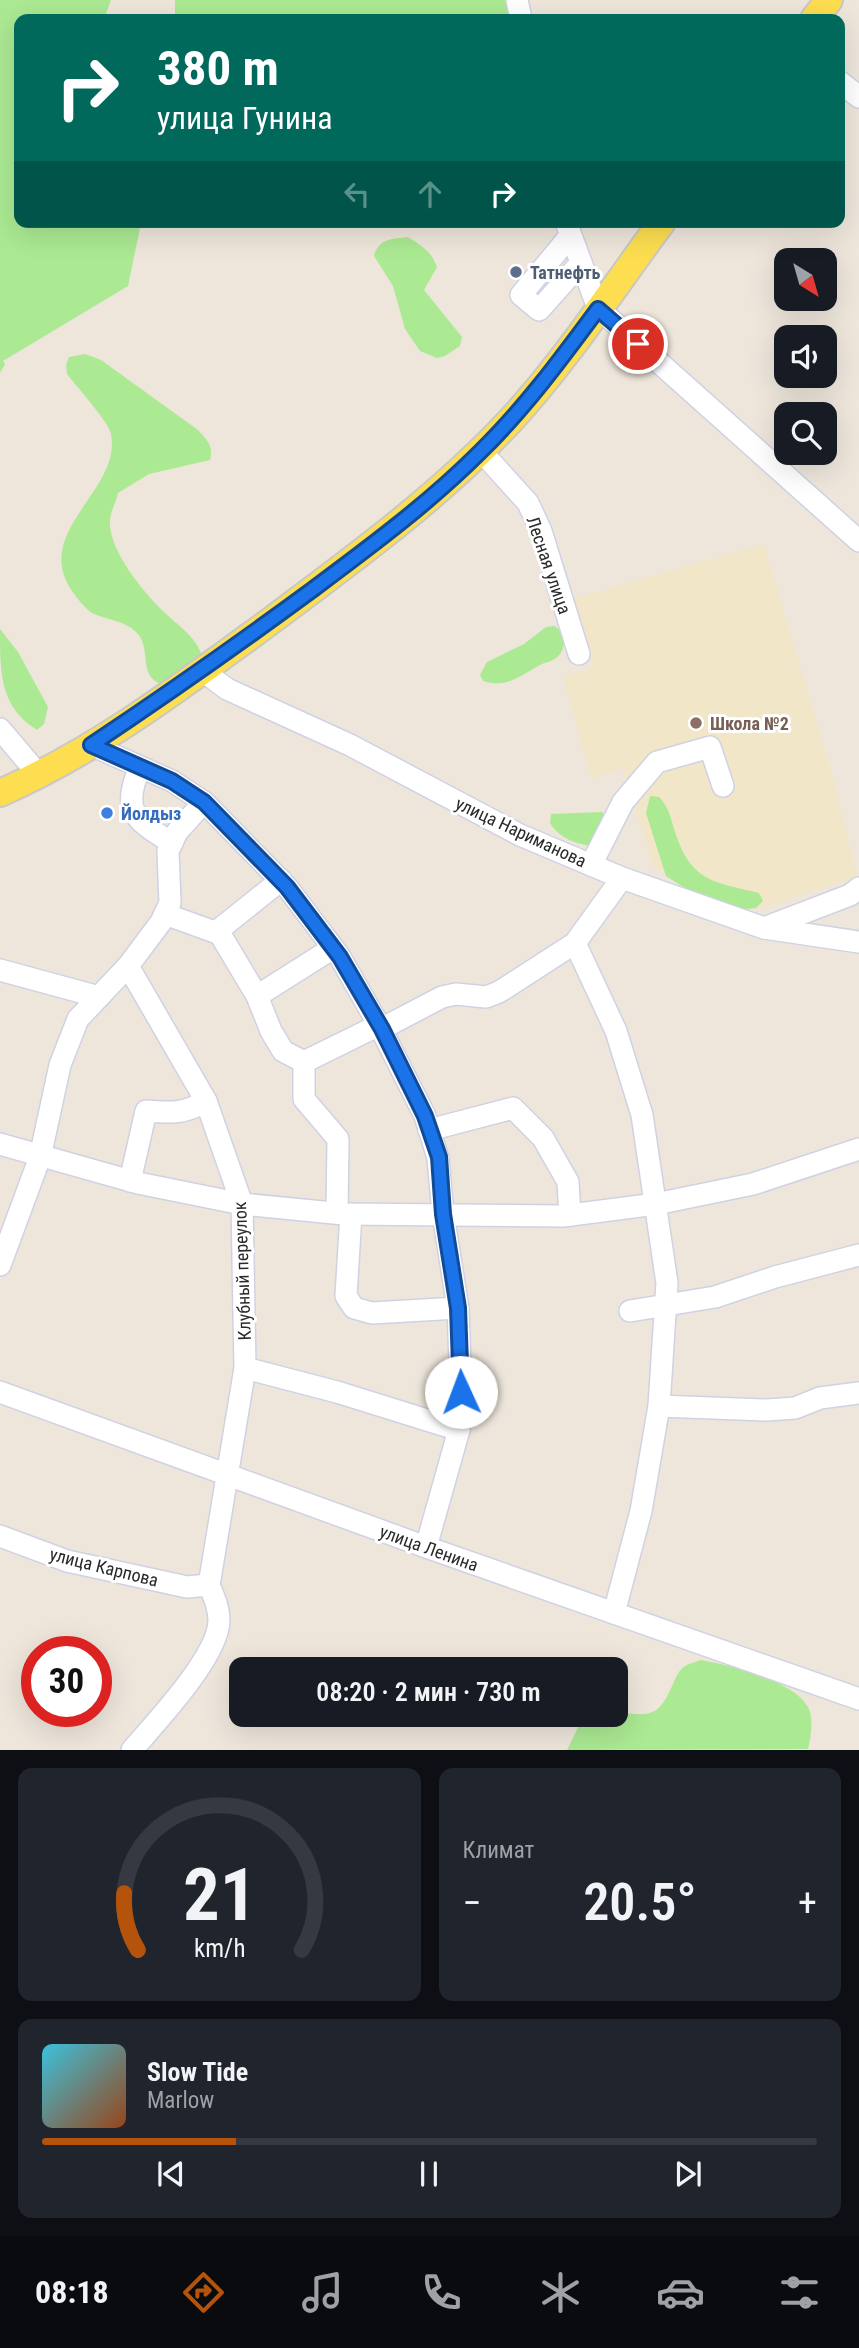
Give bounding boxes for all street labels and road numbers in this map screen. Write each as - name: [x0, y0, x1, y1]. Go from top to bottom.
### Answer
- street label: Лесная улица: [522, 513, 576, 617]
- street label: улица Нариманова: [452, 793, 590, 871]
- street label: Клубный переулок: [229, 1201, 255, 1341]
- street label: улица Ленина: [377, 1520, 481, 1576]
- street label: улица Карпова: [48, 1543, 160, 1591]

